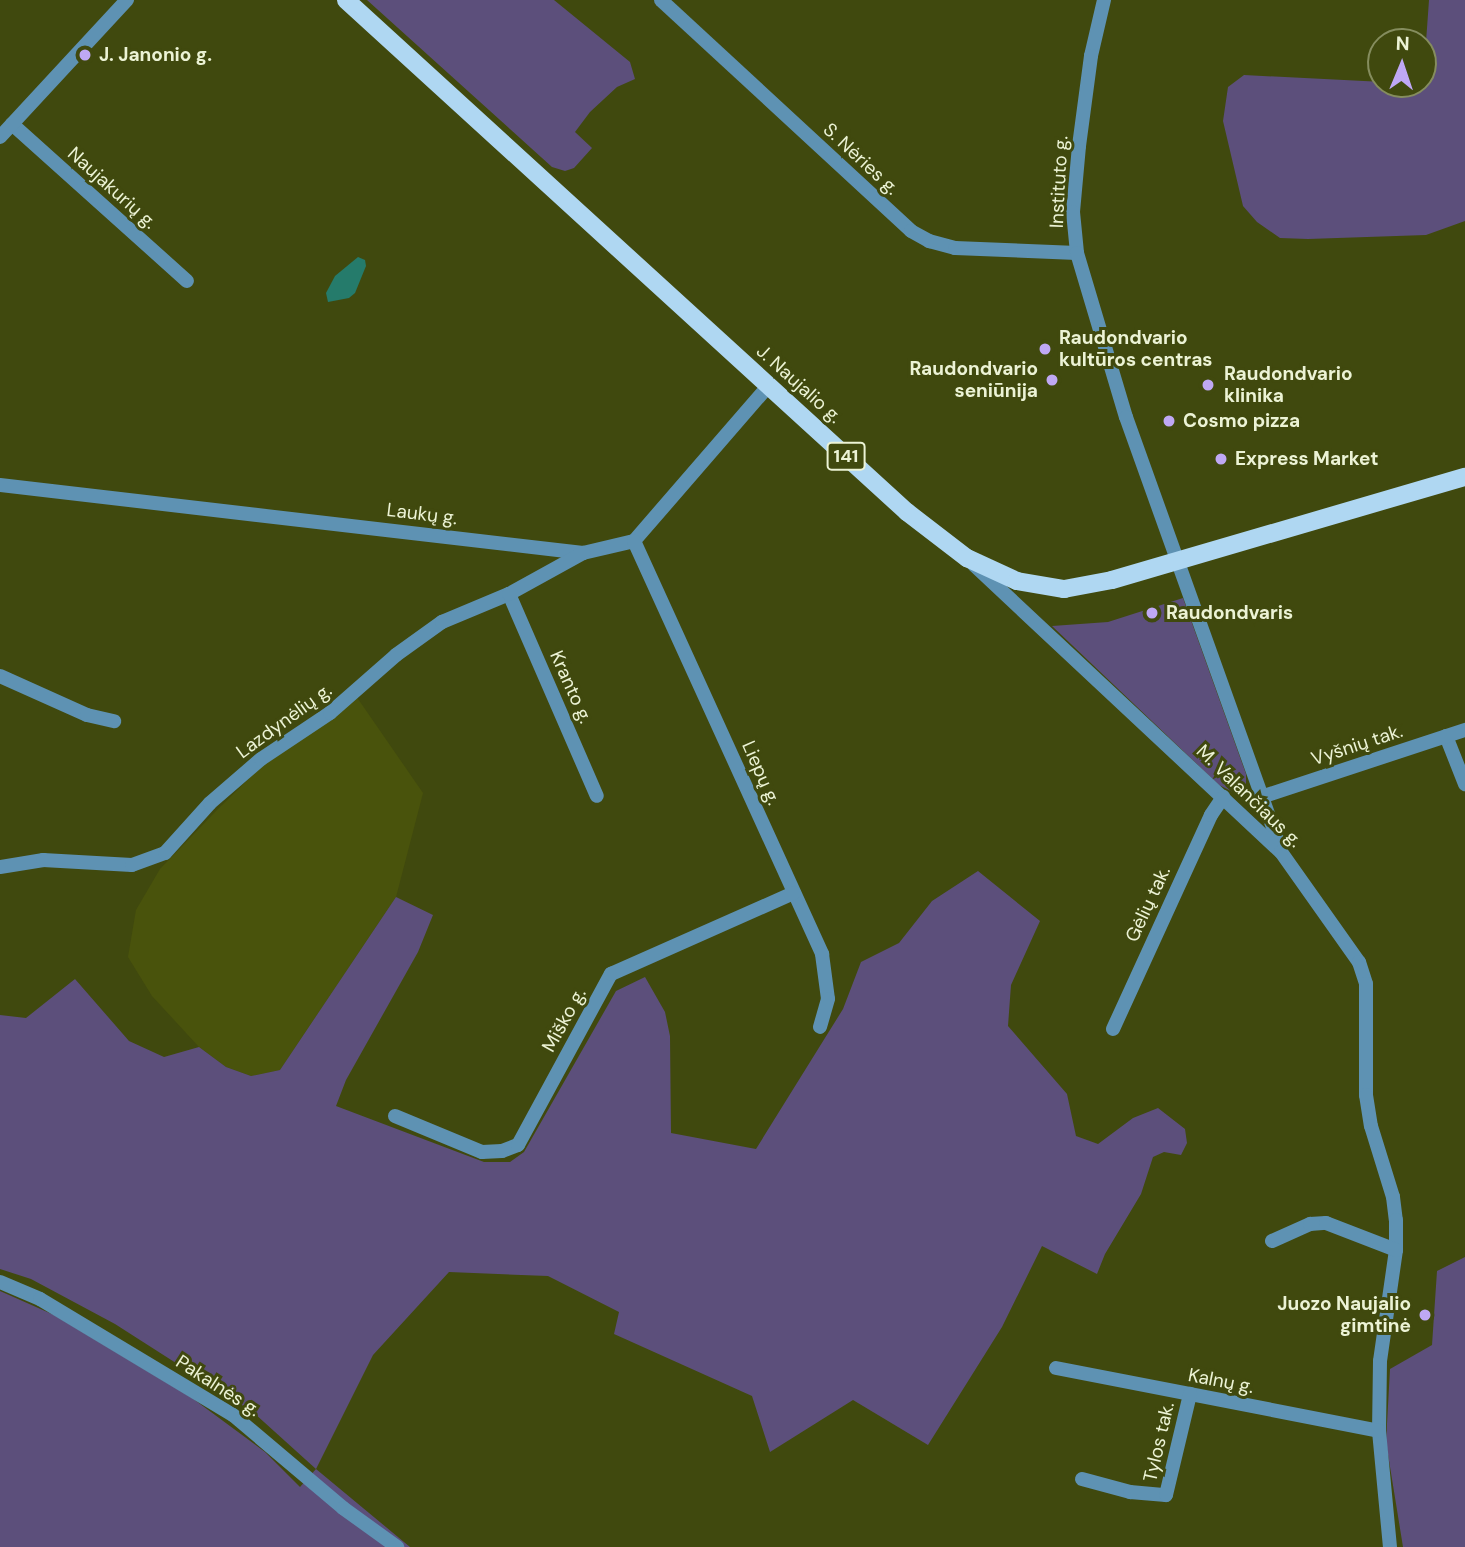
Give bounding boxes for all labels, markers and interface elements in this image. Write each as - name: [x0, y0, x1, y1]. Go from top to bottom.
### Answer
- north arrow: [1367, 28, 1437, 98]
- text: N: [1395, 31, 1410, 56]
- place label: J. Janonio g.: [99, 44, 212, 66]
- marker: J. Janonio g.: [77, 47, 93, 63]
- street label: S. Nėries g.: [818, 118, 904, 200]
- street label: Instituto g.: [1045, 135, 1073, 229]
- street label: Naujakurių g.: [63, 142, 161, 234]
- place label: Raudondvario kultūros centras: [1059, 327, 1212, 371]
- street label: J. Naujalio g.: [752, 340, 846, 428]
- marker: Raudondvario kultūros centras: [1037, 341, 1053, 357]
- place label: Raudondvario seniūnija: [909, 358, 1038, 402]
- place label: Raudondvario klinika: [1224, 363, 1353, 407]
- marker: Raudondvario seniūnija: [1044, 372, 1060, 388]
- marker: Raudondvario klinika: [1198, 375, 1218, 395]
- place label: Cosmo pizza: [1183, 410, 1300, 432]
- marker: Cosmo pizza: [1161, 413, 1177, 429]
- road number: 141: [825, 442, 867, 470]
- place label: Express Market: [1235, 448, 1379, 470]
- marker: Express Market: [1213, 451, 1229, 467]
- street label: Laukų g.: [385, 498, 459, 530]
- place label: Raudondvaris: [1166, 602, 1293, 624]
- marker: Raudondvaris: [1144, 605, 1160, 621]
- street label: Kranto g.: [545, 647, 597, 727]
- street label: Lazdynėlių g.: [232, 679, 336, 763]
- street label: Vyšnių tak.: [1308, 720, 1406, 770]
- street label: Liepų g.: [737, 738, 785, 808]
- street label: M. Valančiaus g.: [1191, 740, 1307, 852]
- street label: Gėlių tak.: [1121, 862, 1175, 946]
- street label: Miško g.: [537, 984, 591, 1056]
- place label: Juozo Naujalio gimtinė: [1277, 1293, 1411, 1337]
- marker: Juozo Naujalio gimtinė: [1417, 1307, 1433, 1323]
- street label: Pakalnės g.: [172, 1350, 264, 1422]
- street label: Kalnų g.: [1186, 1363, 1256, 1399]
- street label: Tylos tak.: [1139, 1400, 1179, 1484]

